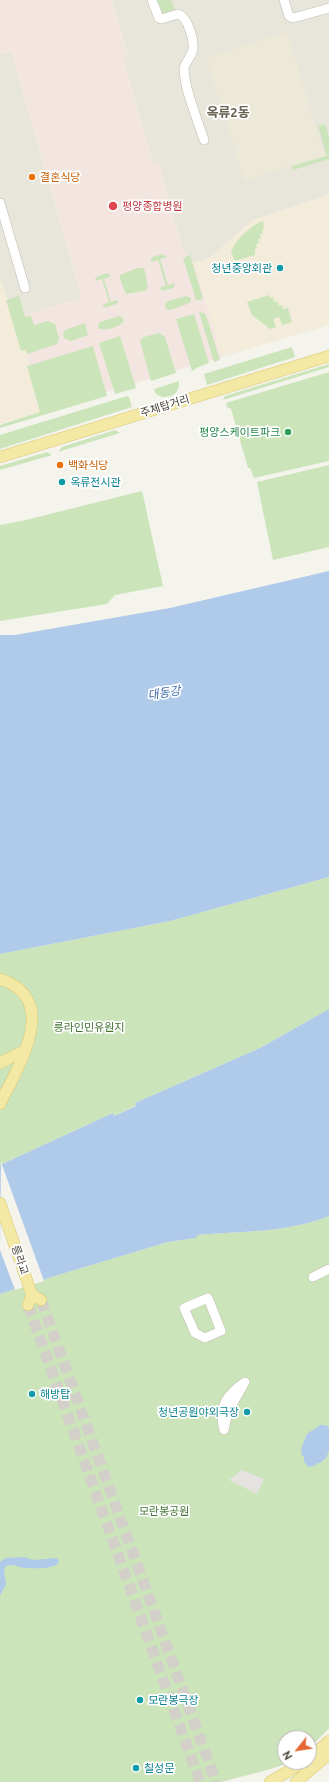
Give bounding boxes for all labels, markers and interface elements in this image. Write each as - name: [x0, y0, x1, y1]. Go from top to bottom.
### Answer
- district label: 옥류2동: [206, 105, 250, 121]
- place label: 결혼식당: [40, 170, 80, 184]
- marker: 결혼식당: [27, 172, 37, 182]
- place label: 평양종합병원: [122, 199, 183, 213]
- marker: 평양종합병원: [107, 200, 119, 212]
- place label: 청년중앙회관: [211, 261, 272, 275]
- marker: 청년중앙회관: [275, 263, 285, 273]
- street label: 주체탑거리: [139, 392, 191, 420]
- place label: 평양스케이트파크: [199, 425, 280, 439]
- marker: 평양스케이트파크: [283, 427, 293, 437]
- place label: 백화식당: [68, 458, 108, 472]
- marker: 백화식당: [55, 460, 65, 470]
- place label: 옥류전시관: [70, 475, 121, 489]
- marker: 옥류전시관: [57, 477, 67, 487]
- water label: 대동강: [147, 683, 181, 703]
- park label: 릉라인민유원지: [54, 1020, 124, 1034]
- street label: 릉라교: [9, 1243, 31, 1277]
- place label: 해방탑: [40, 1387, 70, 1401]
- marker: 해방탑: [27, 1389, 37, 1399]
- place label: 청년공원야외극장: [158, 1405, 239, 1419]
- marker: 청년공원야외극장: [242, 1407, 252, 1417]
- park label: 모란봉공원: [139, 1504, 189, 1518]
- place label: 모란봉극장: [148, 1693, 199, 1707]
- marker: 모란봉극장: [135, 1695, 145, 1705]
- north arrow: [277, 1730, 317, 1770]
- text: N: [280, 1749, 295, 1762]
- place label: 칠성문: [144, 1761, 174, 1775]
- marker: 칠성문: [131, 1763, 141, 1773]

